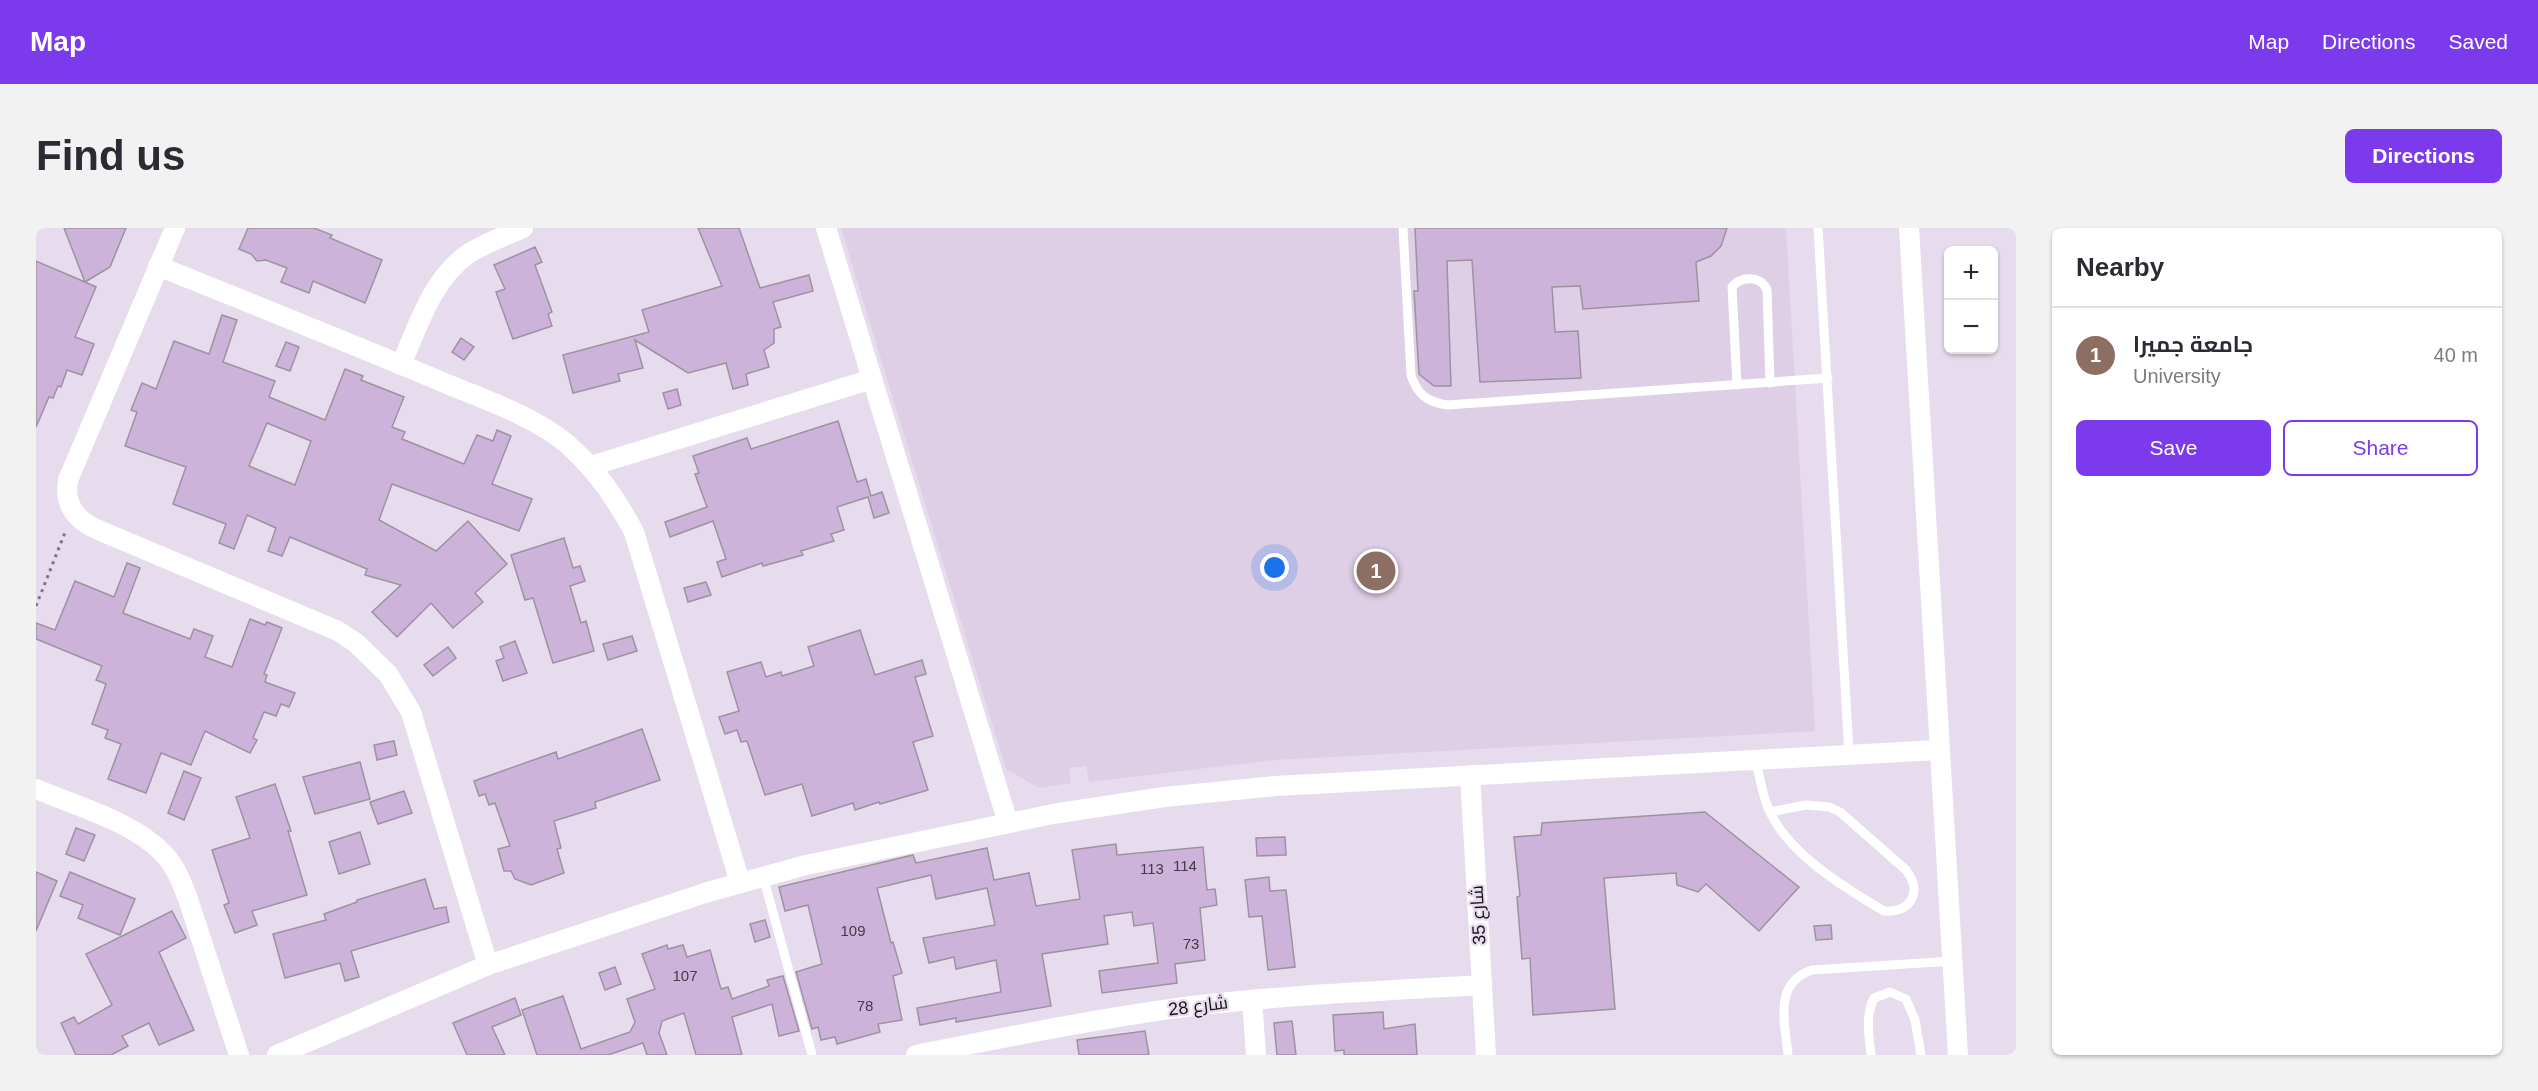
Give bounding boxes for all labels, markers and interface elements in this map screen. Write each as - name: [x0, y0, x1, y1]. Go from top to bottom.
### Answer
- text: Map: [30, 26, 86, 57]
- text: Map: [2248, 30, 2289, 53]
- text: Directions: [2322, 30, 2415, 53]
- text: Saved: [2448, 30, 2508, 53]
- button: Directions: [2345, 129, 2502, 183]
- text: Find us: [36, 132, 185, 179]
- map controls: [1944, 246, 1998, 354]
- button: +: [1944, 246, 1998, 300]
- text: Nearby: [2076, 252, 2164, 282]
- button: −: [1944, 300, 1998, 354]
- text: جامعة جميرا: [2133, 332, 2253, 357]
- text: 1: [2090, 344, 2101, 366]
- text: 40 m: [2434, 344, 2478, 366]
- text: University: [2133, 365, 2221, 387]
- button: Save: [2076, 420, 2271, 476]
- button: Share: [2283, 420, 2478, 476]
- pin: 1: [1356, 548, 1396, 594]
- your location: [1260, 553, 1289, 582]
- house number: 114: [1173, 857, 1197, 874]
- house number: 113: [1140, 860, 1164, 877]
- street label: شارع 35: [1466, 884, 1492, 945]
- house number: 109: [840, 922, 866, 939]
- house number: 73: [1183, 935, 1199, 952]
- house number: 107: [672, 967, 698, 984]
- street label: شارع 28: [1167, 992, 1229, 1022]
- house number: 78: [857, 997, 873, 1014]

